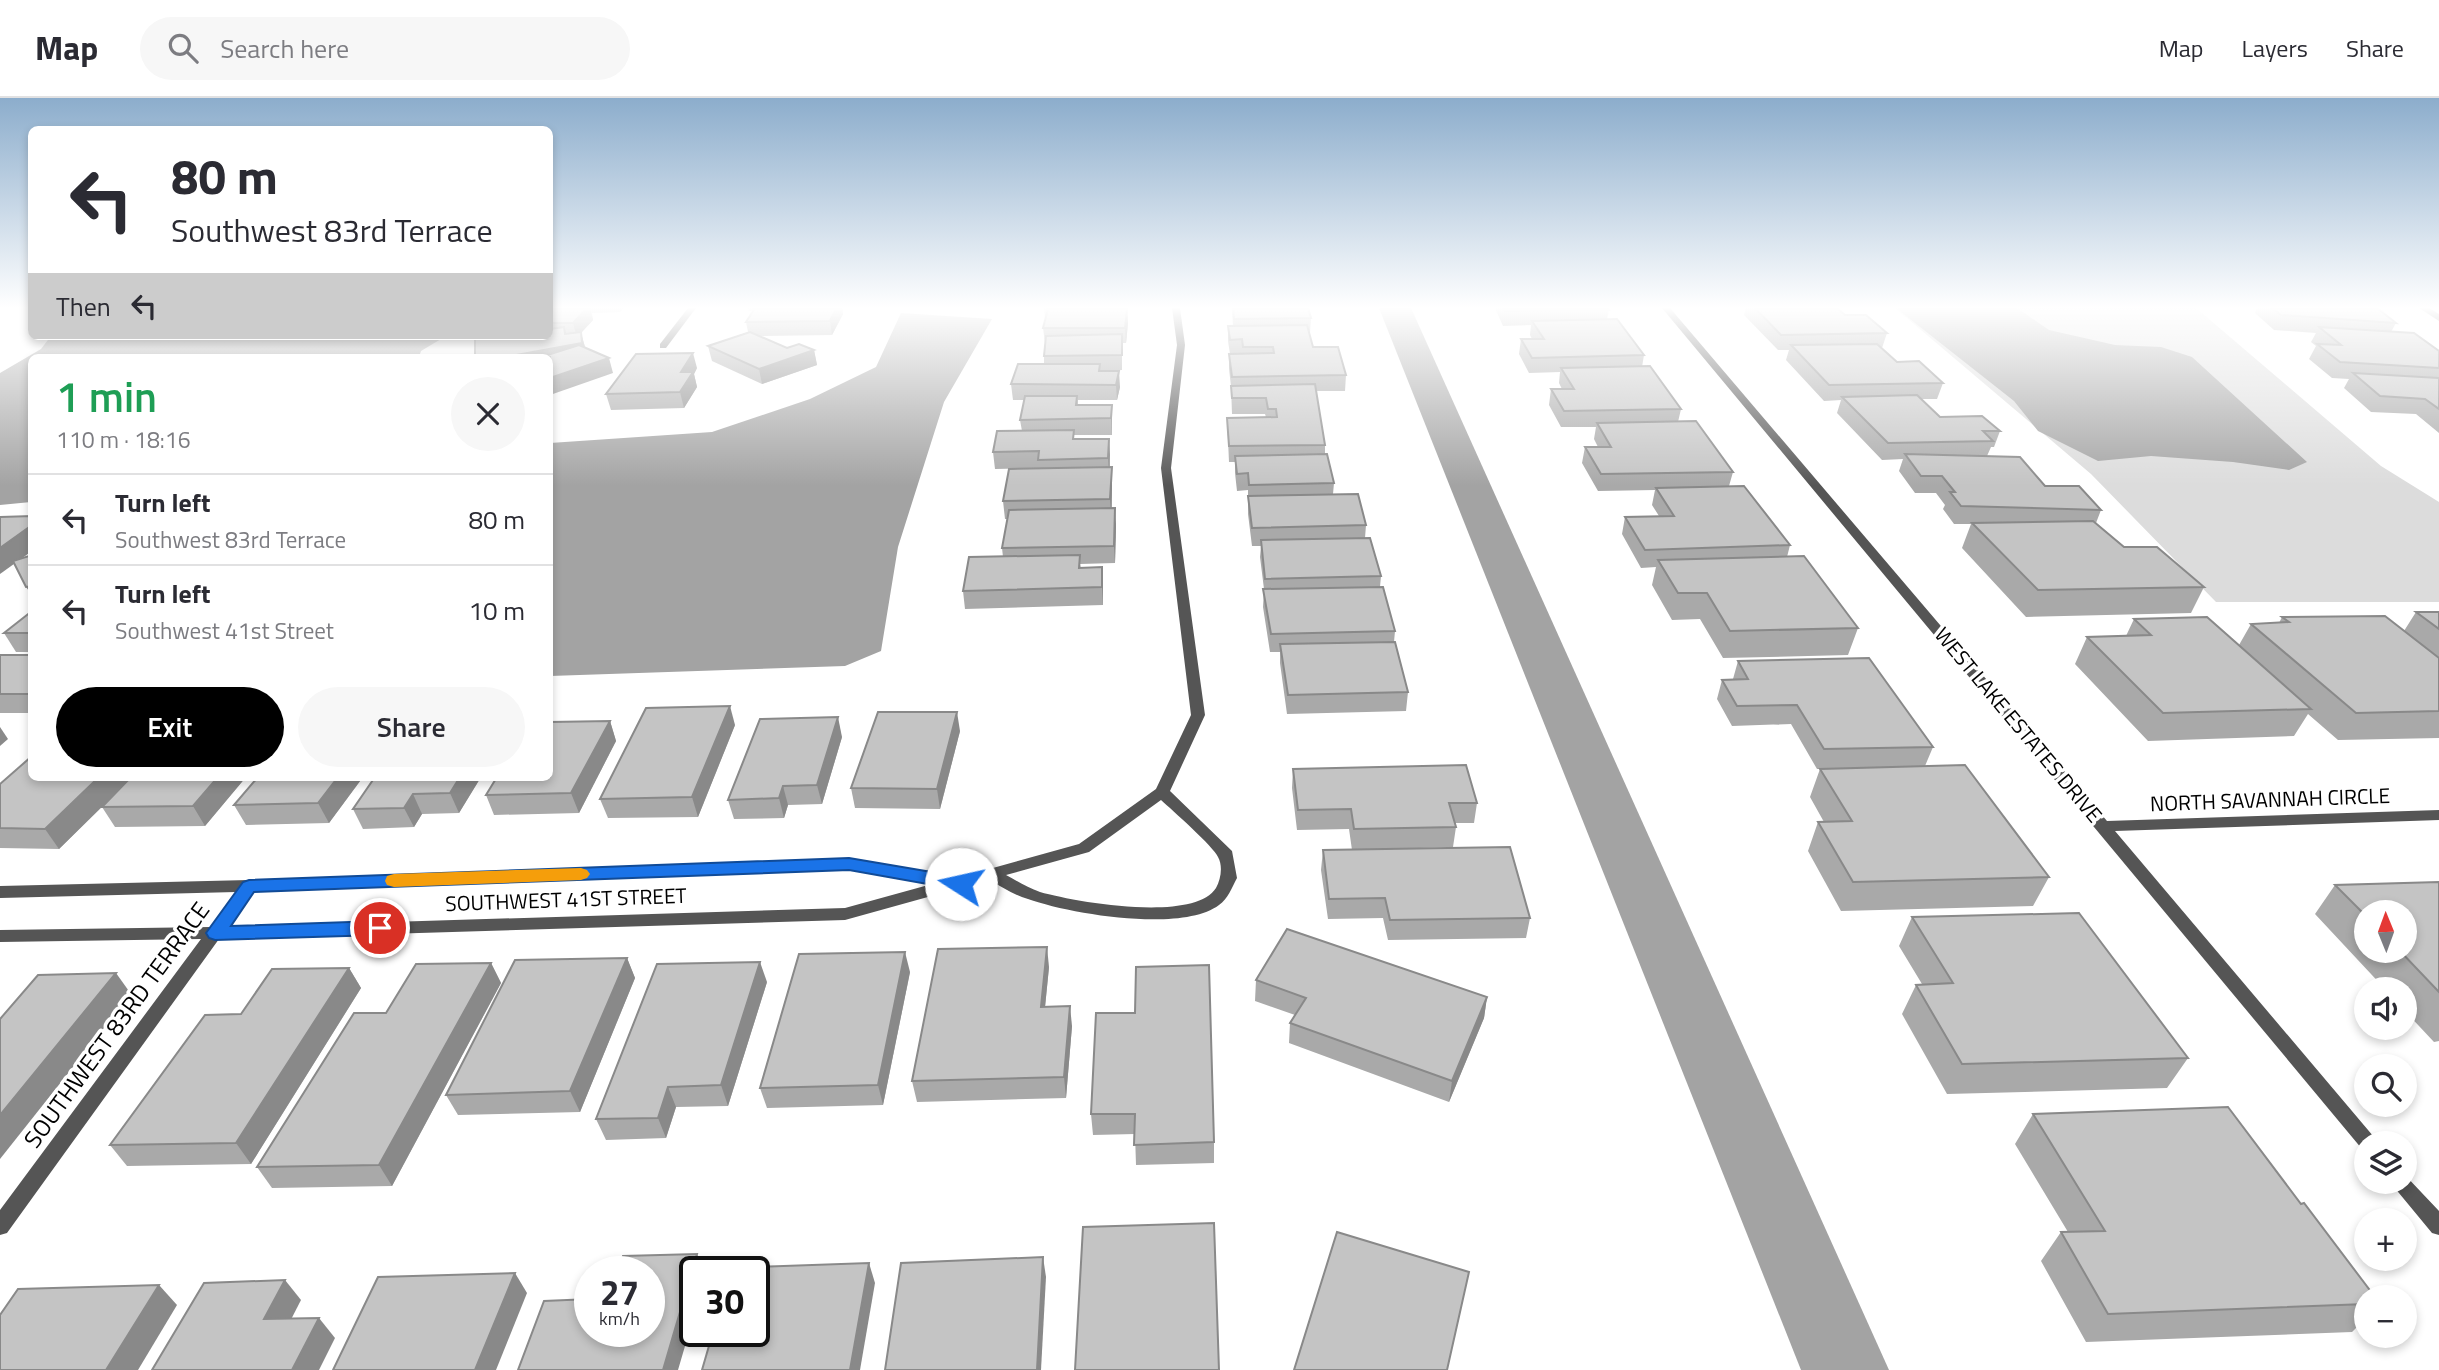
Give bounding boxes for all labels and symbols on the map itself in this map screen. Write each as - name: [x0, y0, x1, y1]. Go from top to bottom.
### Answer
- street label: WEST LAKE ESTATES DRIVE: [1927, 620, 2110, 829]
- street label: NORTH SAVANNAH CIRCLE: [2149, 779, 2391, 819]
- position arrow: [924, 847, 998, 921]
- street label: SOUTHWEST 41ST STREET: [445, 879, 687, 919]
- street label: SOUTHWEST 83RD TERRACE: [14, 894, 218, 1155]
- pin: [350, 898, 410, 958]
- north arrow: [2354, 900, 2417, 962]
- speed limit sign: 30: [679, 1256, 770, 1347]

